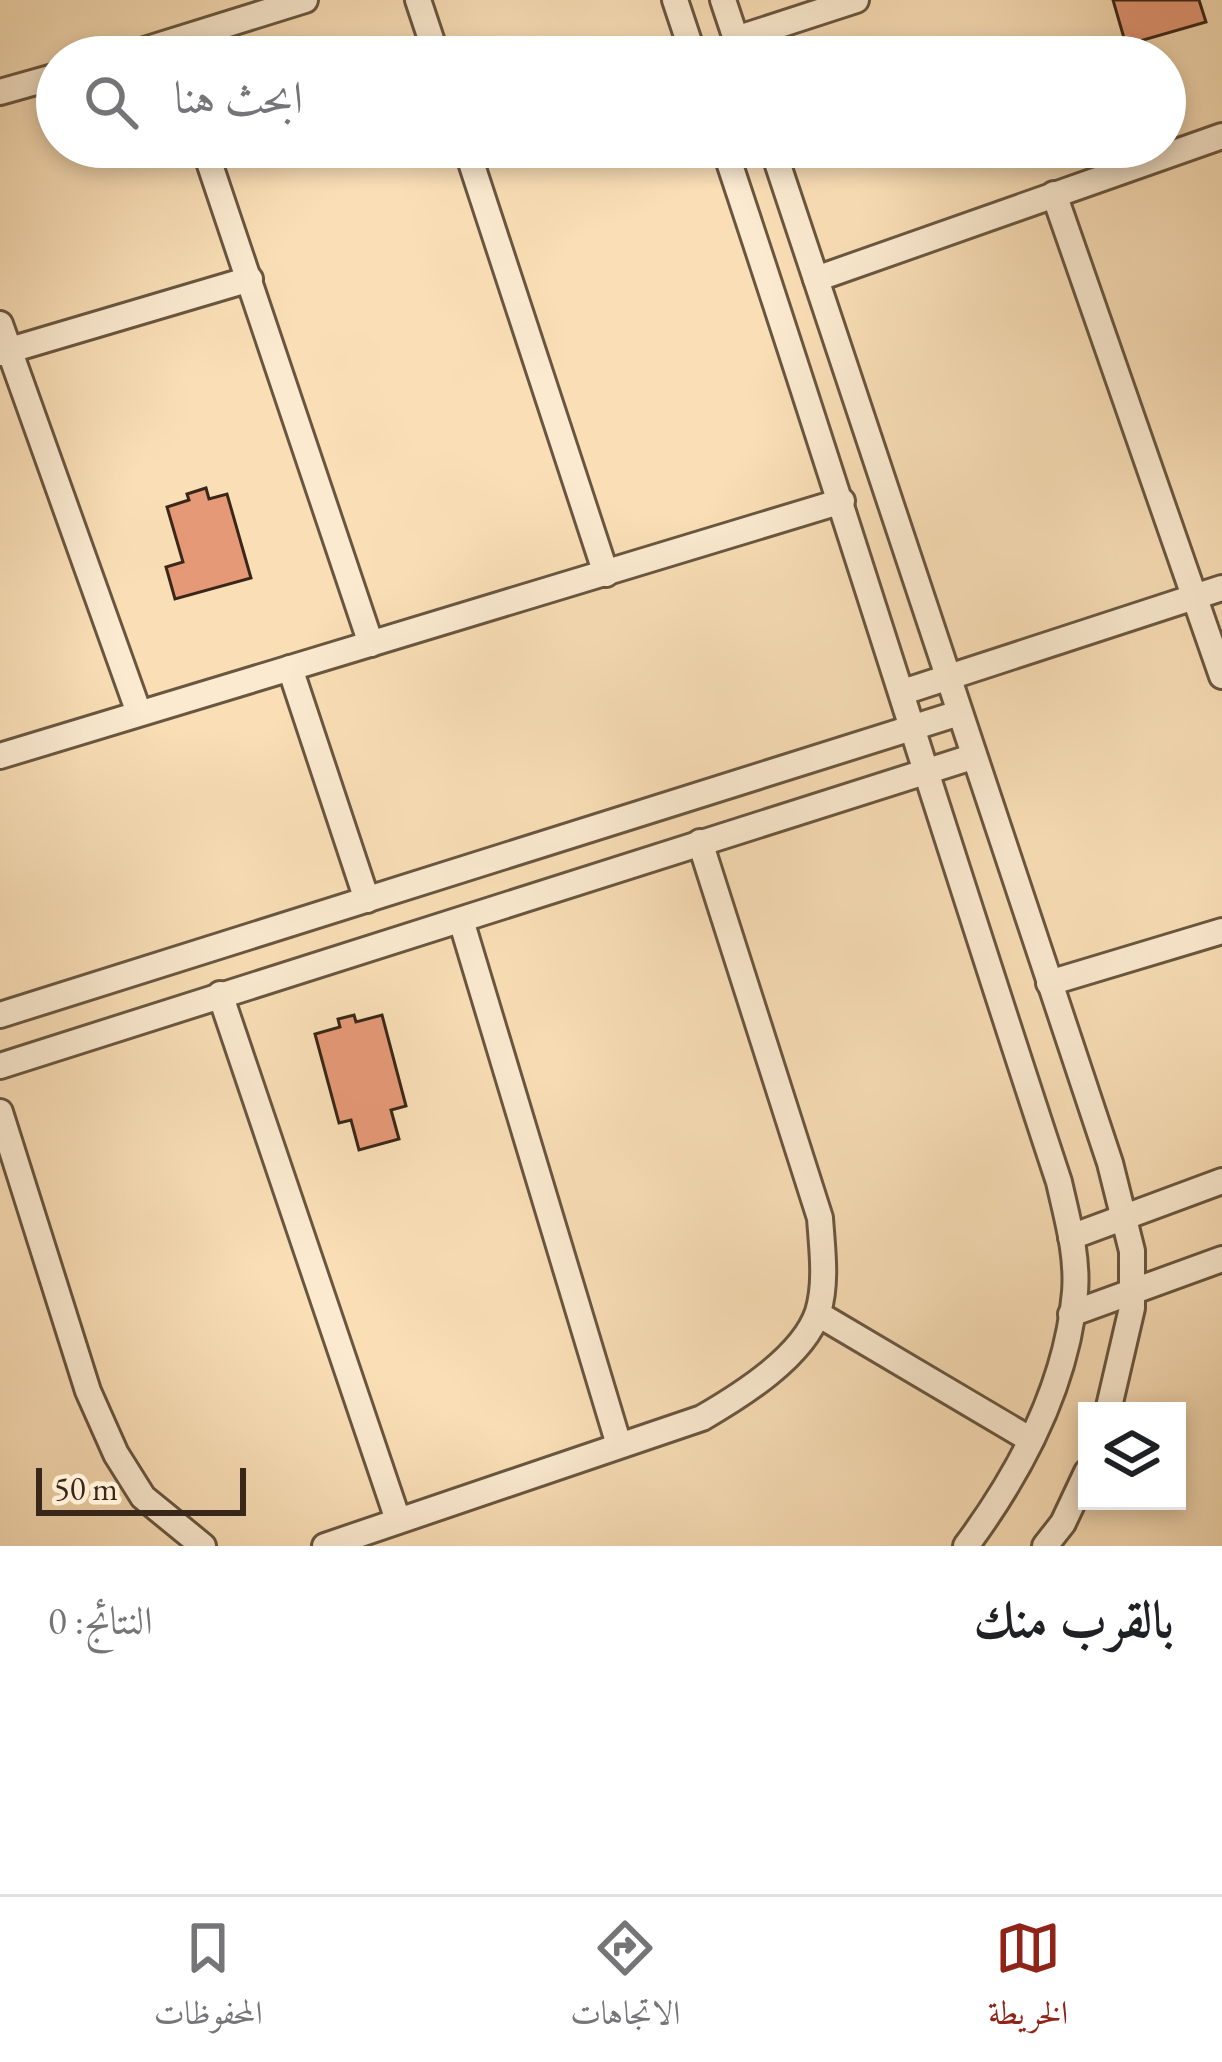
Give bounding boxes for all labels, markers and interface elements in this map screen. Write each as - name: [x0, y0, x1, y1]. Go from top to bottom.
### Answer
- search box: [36, 36, 1186, 168]
- text: ابحث هنا: [174, 68, 303, 126]
- icon: search: [78, 69, 144, 135]
- map controls: [1078, 1402, 1186, 1510]
- button: layers: [1078, 1402, 1186, 1510]
- scale bar: [36, 1462, 246, 1515]
- text: 50 m: [54, 1467, 118, 1510]
- text: بالقرب منك: [973, 1586, 1174, 1652]
- text: النتائج: 0: [48, 1595, 153, 1646]
- tab: المحفوظات: [154, 1915, 263, 2045]
- tab: الاتجاهات: [570, 1915, 680, 2045]
- tab: الخريطة: [988, 1915, 1068, 2045]

